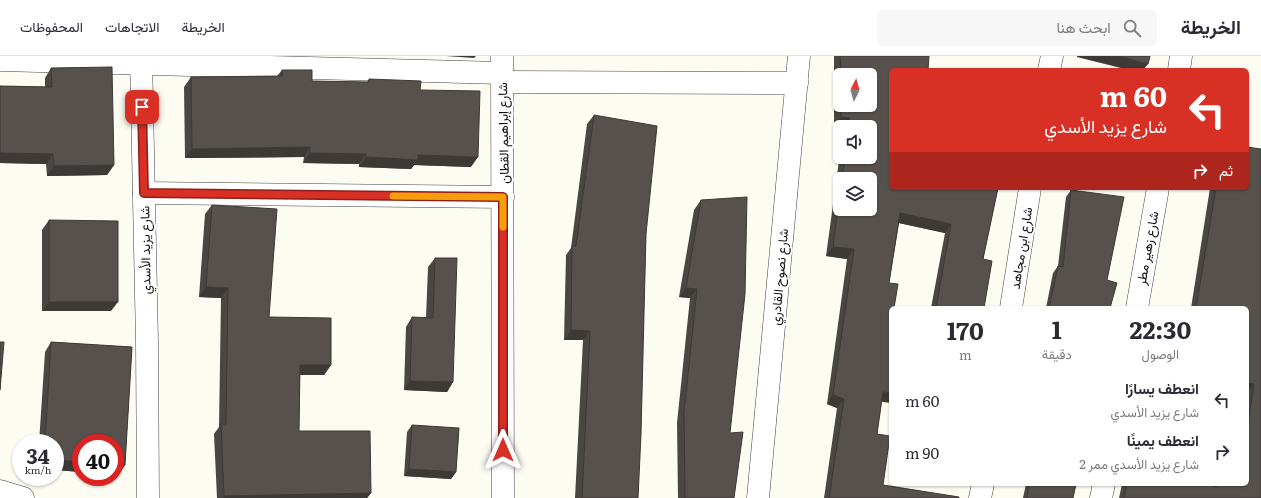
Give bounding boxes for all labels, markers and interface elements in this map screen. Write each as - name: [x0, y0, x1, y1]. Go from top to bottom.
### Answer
- search box: [877, 10, 1157, 46]
- text: الخريطة: [1181, 12, 1241, 40]
- text: ابحث هنا: [1056, 15, 1111, 38]
- text: المحفوظات: [20, 16, 83, 36]
- text: الاتجاهات: [105, 16, 159, 36]
- text: الخريطة: [181, 16, 225, 36]
- icon: search: [1121, 17, 1143, 39]
- north arrow: [833, 68, 877, 112]
- map controls: [833, 68, 877, 216]
- text: 60 m: [1100, 74, 1167, 116]
- street label: شارع إبراهيم القطان: [492, 82, 514, 184]
- icon: left: [1181, 84, 1233, 136]
- pin: [125, 90, 159, 124]
- icon: arrive: [131, 96, 153, 118]
- text: شارع يزيد الأسدي: [1044, 112, 1167, 139]
- button: sound: [833, 120, 877, 164]
- text: ثم: [1219, 158, 1233, 181]
- icon: right: [1189, 160, 1211, 182]
- button: layers: [833, 172, 877, 216]
- street label: شارع يزيد الأسدي: [134, 206, 157, 294]
- street label: شارع ابن مجاهد: [1005, 206, 1037, 290]
- street label: شارع زهير مطر: [1130, 209, 1163, 288]
- street label: شارع نصوح القادري: [765, 228, 794, 326]
- text: 1: [1052, 311, 1062, 346]
- text: 22:30: [1130, 311, 1191, 346]
- text: 170: [947, 312, 984, 347]
- text: دقيقة: [1042, 344, 1072, 363]
- text: الوصول: [1142, 344, 1179, 363]
- text: m: [959, 345, 972, 364]
- text: انعطف يسارًا: [1125, 376, 1199, 399]
- text: 60 m: [905, 389, 939, 412]
- icon: left: [1211, 389, 1233, 411]
- text: شارع يزيد الأسدي: [1110, 402, 1199, 421]
- text: انعطف يمينًا: [1127, 428, 1199, 451]
- position arrow: [482, 429, 524, 471]
- speed limit sign: 40: [72, 434, 124, 486]
- text: 34: [26, 440, 50, 470]
- text: 90 m: [905, 441, 939, 464]
- icon: right: [1211, 441, 1233, 463]
- text: شارع يزيد الأسدي ممر 2: [1079, 454, 1199, 473]
- text: km/h: [25, 462, 51, 477]

